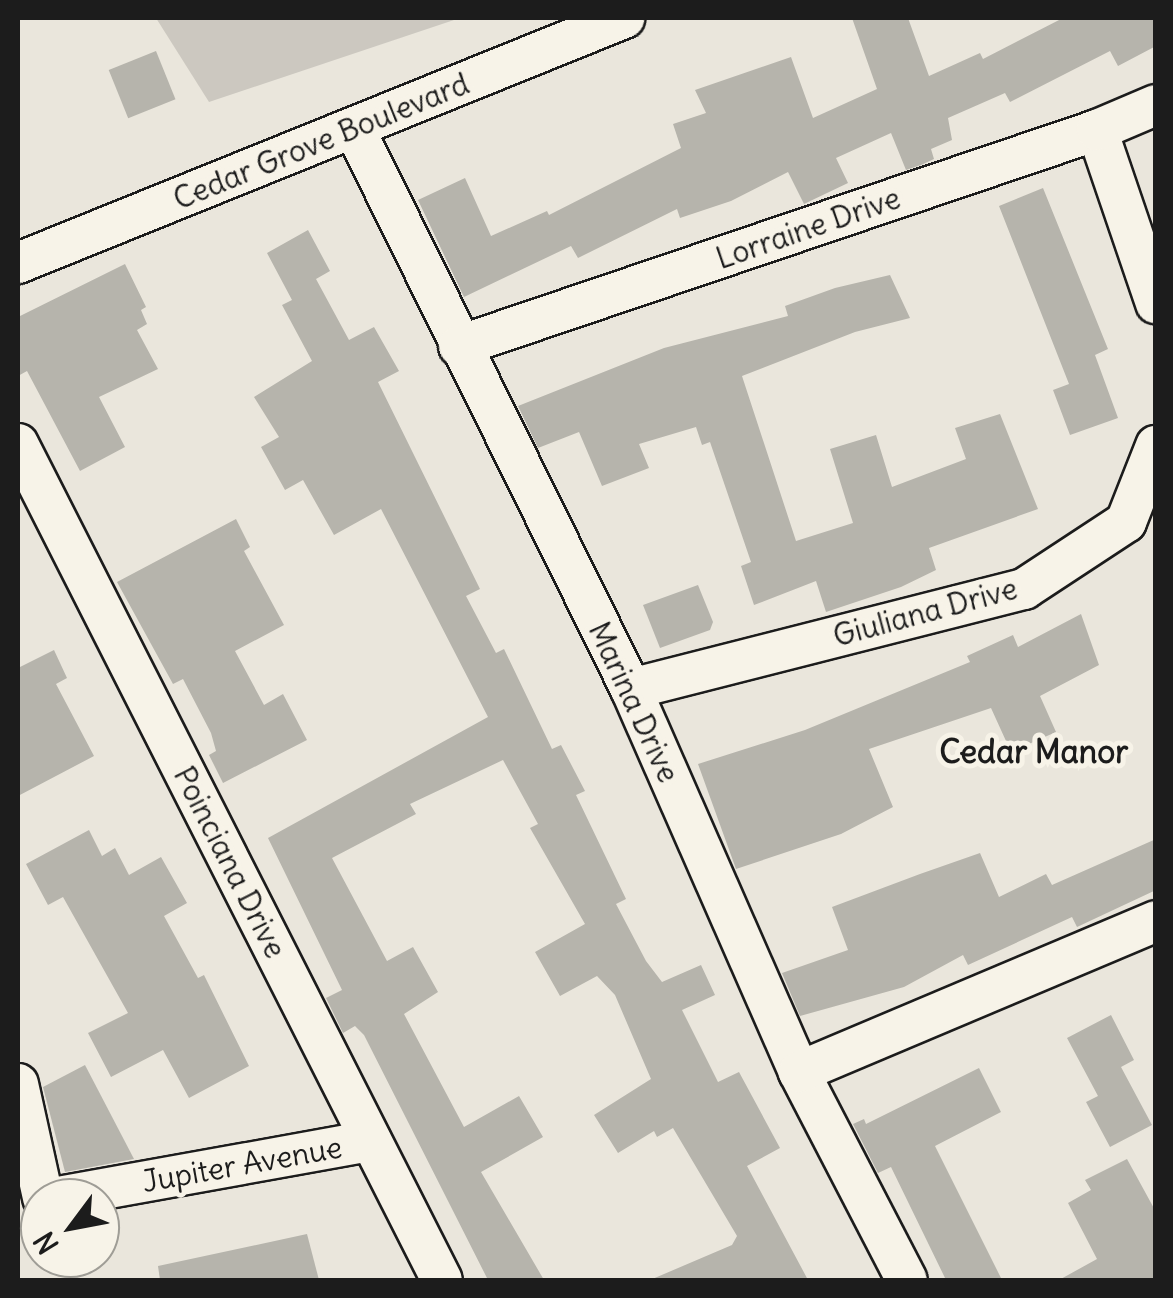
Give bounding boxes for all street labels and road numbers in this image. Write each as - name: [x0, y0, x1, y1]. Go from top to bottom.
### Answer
- street label: Cedar Grove Boulevard: [168, 65, 474, 217]
- street label: Lorraine Drive: [711, 180, 905, 276]
- street label: Giuliana Drive: [829, 570, 1021, 654]
- street label: Marina Drive: [581, 616, 687, 788]
- street label: Poinciana Drive: [166, 760, 294, 964]
- street label: Jupiter Avenue: [139, 1129, 345, 1199]

